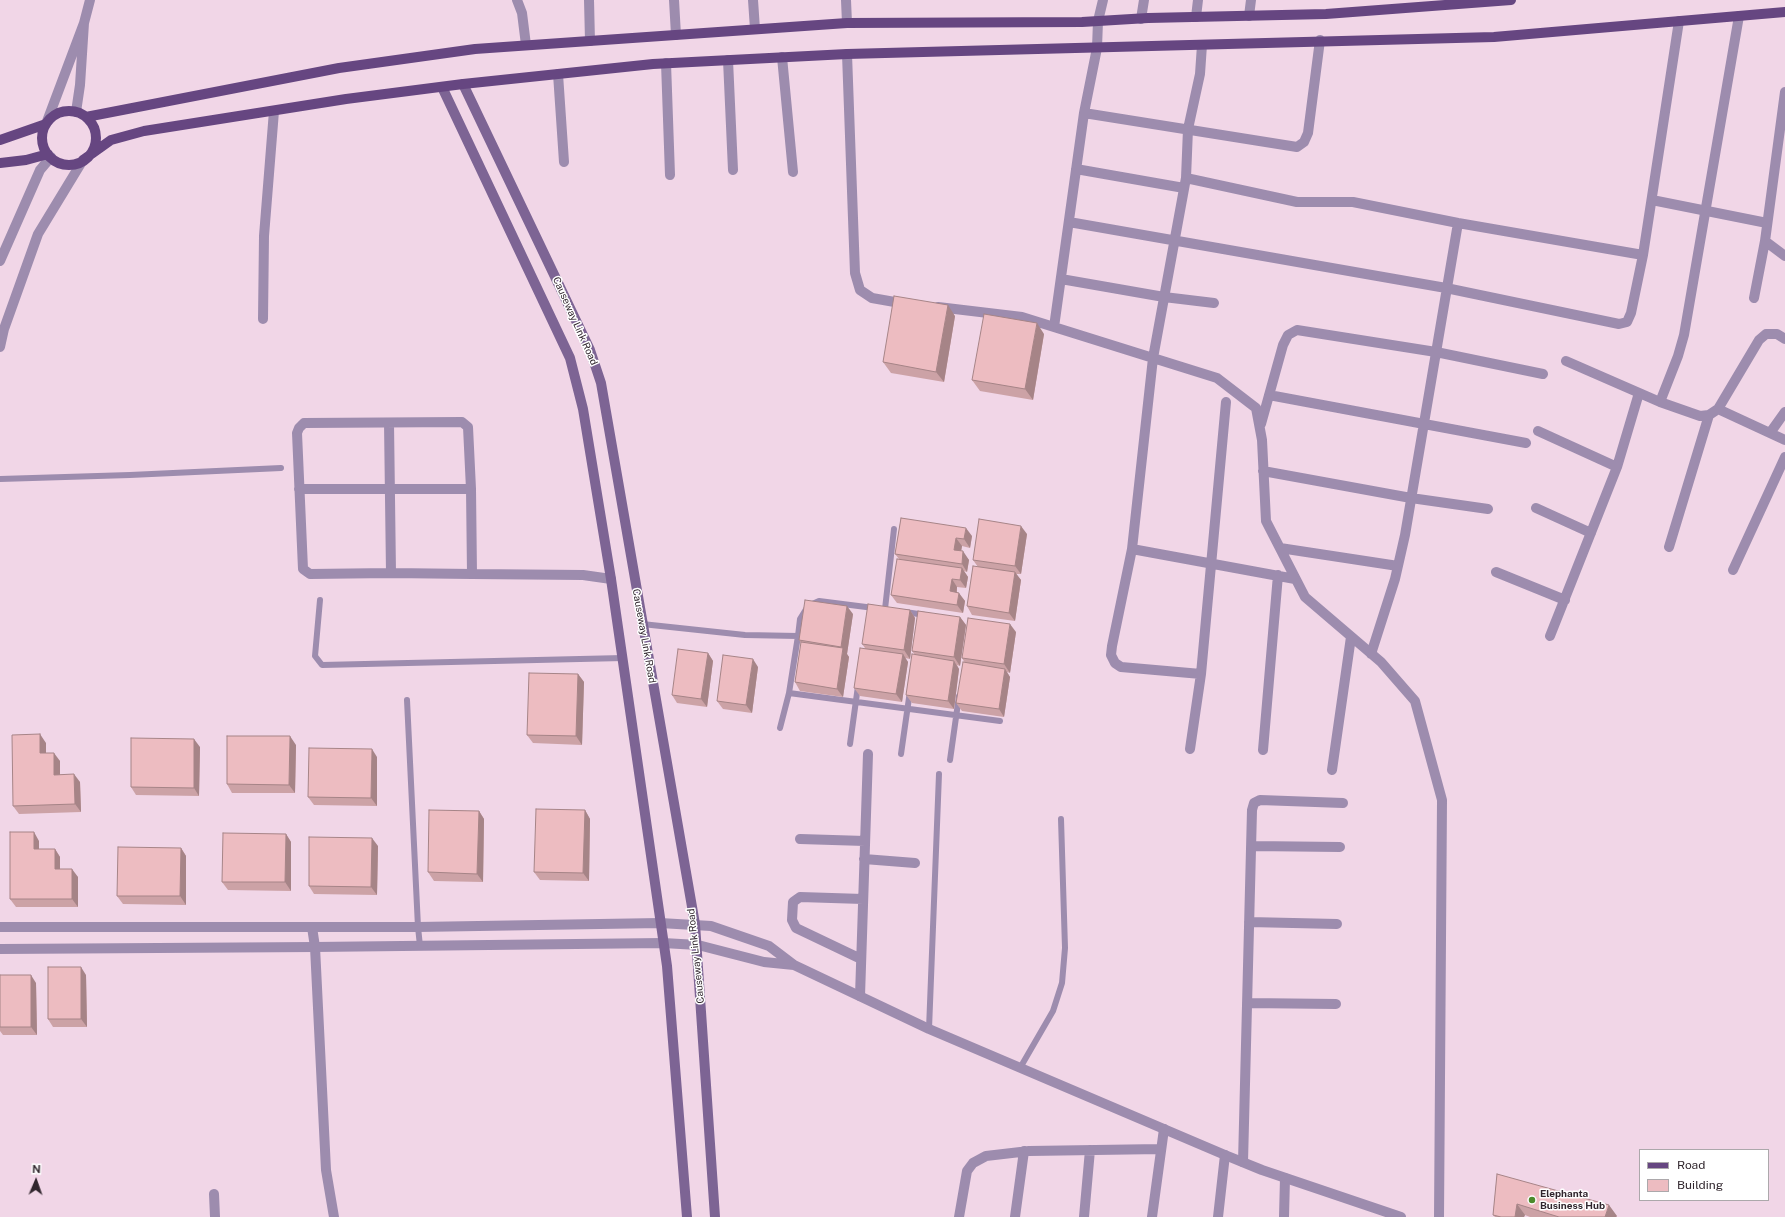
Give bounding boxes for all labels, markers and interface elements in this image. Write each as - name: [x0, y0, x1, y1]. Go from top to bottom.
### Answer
- street label: Causeway Link Road: [550, 275, 600, 367]
- street label: Causeway Link Road: [630, 588, 658, 684]
- street label: Causeway Link Road: [685, 908, 707, 1004]
- legend: [1639, 1149, 1769, 1201]
- text: Road: [1677, 1158, 1705, 1172]
- north arrow: [16, 1161, 56, 1201]
- text: N: [32, 1163, 41, 1175]
- text: Building: [1677, 1178, 1723, 1192]
- place label: Elephanta Business Hub: [1540, 1188, 1605, 1212]
- marker: Elephanta Business Hub: [1527, 1195, 1537, 1205]

